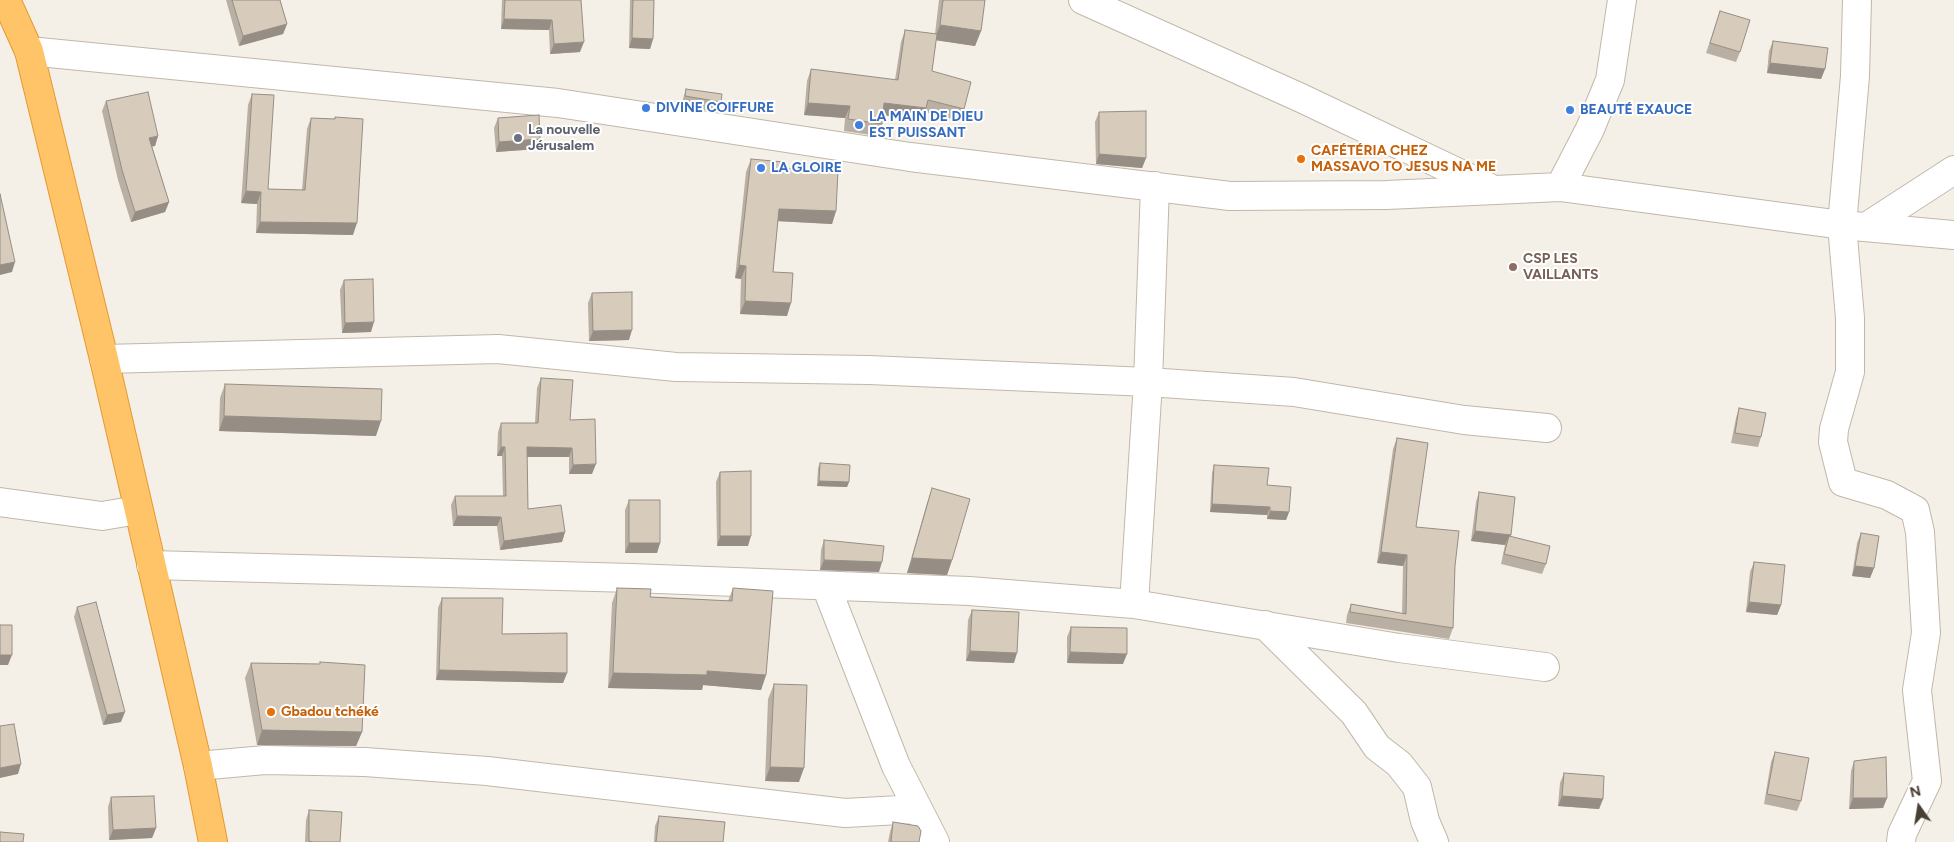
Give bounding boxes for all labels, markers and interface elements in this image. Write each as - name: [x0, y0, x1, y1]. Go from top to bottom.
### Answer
- place label: DIVINE COIFFURE: [656, 100, 774, 116]
- marker: DIVINE COIFFURE: [640, 102, 652, 114]
- place label: BEAUTÉ EXAUCE: [1580, 102, 1692, 118]
- marker: BEAUTÉ EXAUCE: [1564, 104, 1576, 116]
- place label: LA MAIN DE DIEU EST PUISSANT: [869, 109, 983, 142]
- marker: LA MAIN DE DIEU EST PUISSANT: [853, 119, 865, 131]
- place label: La nouvelle Jérusalem: [528, 122, 600, 154]
- marker: La nouvelle Jérusalem: [512, 132, 524, 144]
- place label: CAFÉTÉRIA CHEZ MASSAVO TO JESUS NA ME: [1311, 143, 1496, 176]
- marker: CAFÉTÉRIA CHEZ MASSAVO TO JESUS NA ME: [1295, 153, 1307, 165]
- place label: LA GLOIRE: [771, 160, 842, 176]
- marker: LA GLOIRE: [755, 162, 767, 174]
- place label: CSP LES VAILLANTS: [1523, 251, 1599, 284]
- marker: CSP LES VAILLANTS: [1507, 261, 1519, 273]
- place label: Gbadou tchéké: [281, 704, 379, 720]
- marker: Gbadou tchéké: [265, 706, 277, 718]
- north arrow: [1894, 782, 1944, 832]
- text: N: [1908, 782, 1923, 801]

